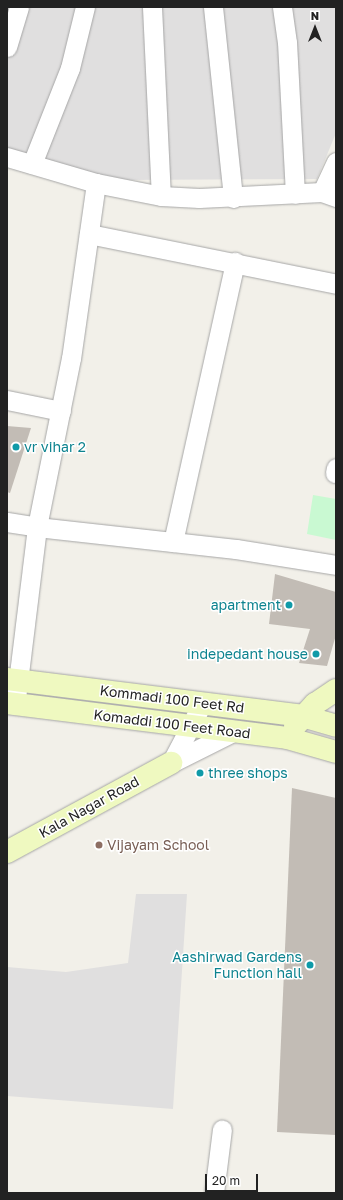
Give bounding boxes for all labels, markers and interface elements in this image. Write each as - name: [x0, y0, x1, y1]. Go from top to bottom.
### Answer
- north arrow: [295, 8, 335, 48]
- text: N: [311, 9, 319, 22]
- place label: vr vihar 2: [24, 439, 86, 455]
- marker: vr vihar 2: [11, 442, 21, 452]
- place label: apartment: [211, 597, 281, 613]
- marker: apartment: [284, 600, 294, 610]
- place label: indepedant house: [187, 646, 308, 662]
- marker: indepedant house: [311, 649, 321, 659]
- street label: Kommadi 100 Feet Rd: [99, 682, 245, 716]
- street label: Komaddi 100 Feet Road: [93, 706, 251, 742]
- place label: three shops: [208, 765, 288, 781]
- marker: three shops: [195, 768, 205, 778]
- street label: Kala Nagar Road: [36, 773, 142, 841]
- place label: Vijayam School: [107, 837, 209, 853]
- marker: Vijayam School: [94, 840, 104, 850]
- place label: Aashirwad Gardens Function hall: [172, 949, 302, 982]
- marker: Aashirwad Gardens Function hall: [305, 960, 315, 970]
- scale bar: [207, 1166, 260, 1192]
- text: 20 m: [212, 1173, 240, 1188]

